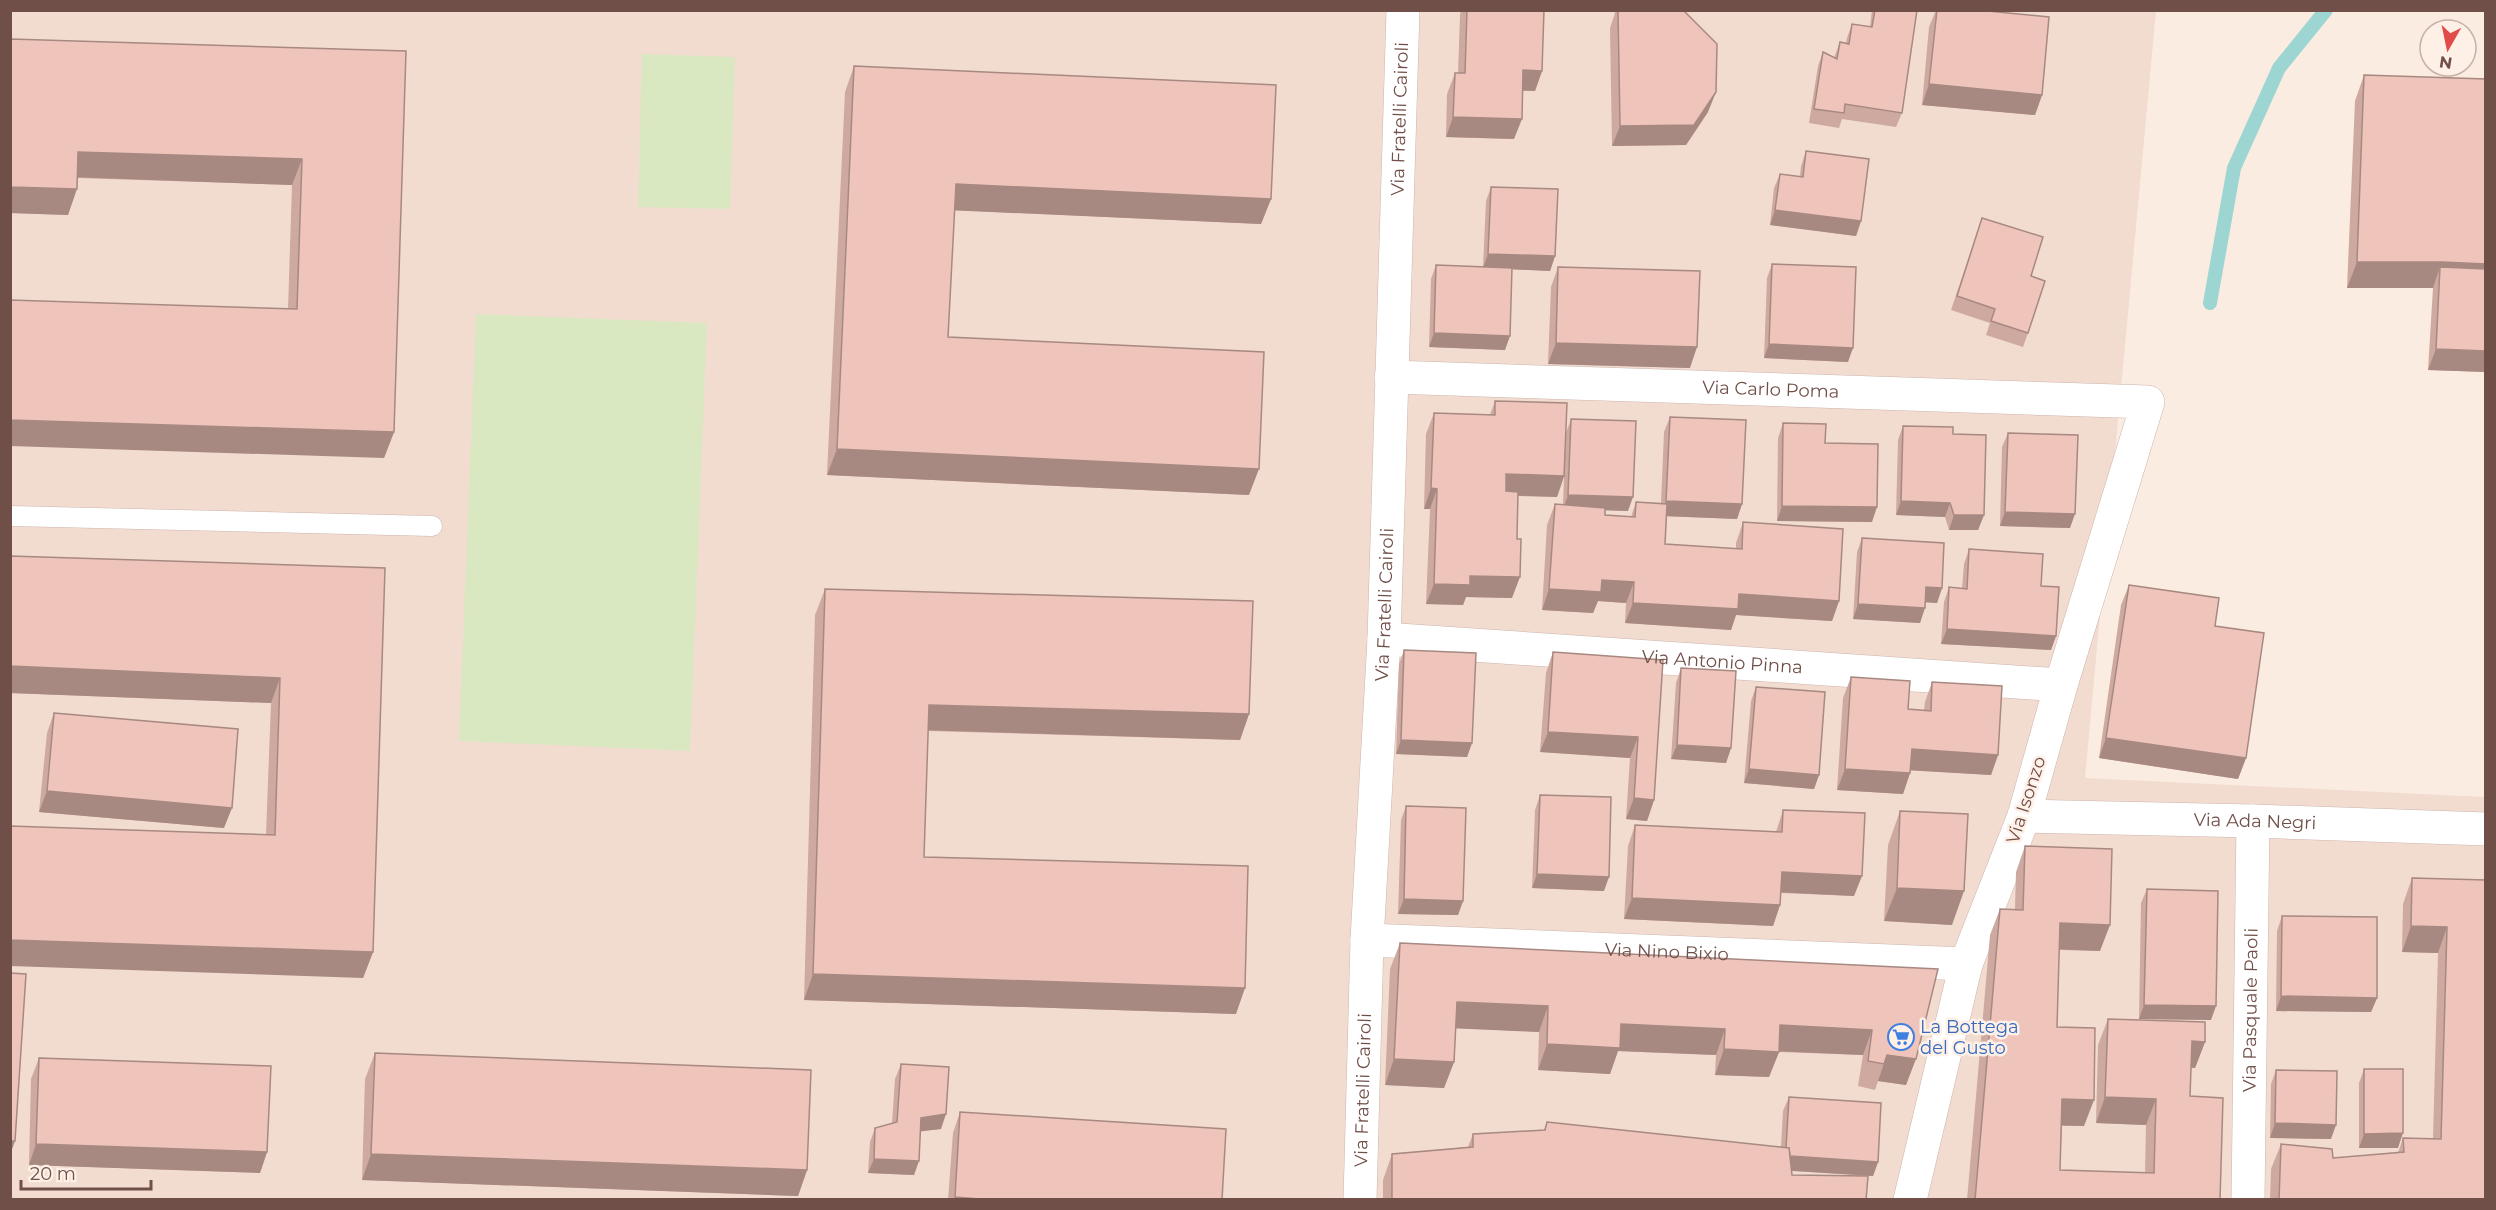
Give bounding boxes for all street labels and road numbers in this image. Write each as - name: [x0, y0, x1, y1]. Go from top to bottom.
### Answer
- street label: Via Fratelli Cairoli: [1386, 42, 1413, 196]
- street label: Via Carlo Poma: [1702, 376, 1840, 403]
- street label: Via Fratelli Cairoli: [1371, 527, 1398, 682]
- street label: Via Antonio Pinna: [1641, 646, 1804, 678]
- street label: Via Isonzo: [2002, 754, 2050, 846]
- street label: Via Ada Negri: [2193, 809, 2317, 834]
- street label: Via Pasquale Paoli: [2238, 928, 2263, 1092]
- street label: Via Nino Bixio: [1604, 939, 1729, 965]
- street label: Via Fratelli Cairoli: [1350, 1013, 1376, 1167]

